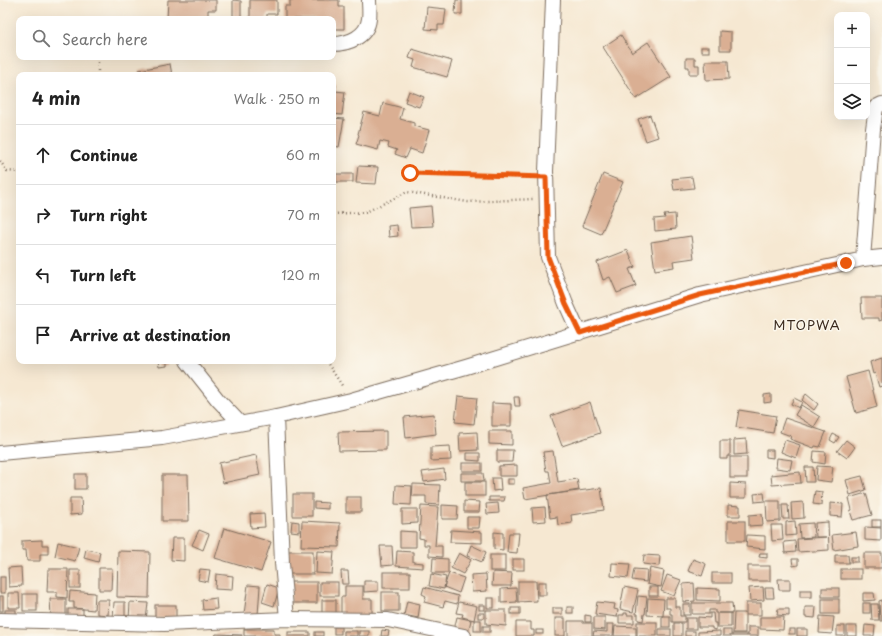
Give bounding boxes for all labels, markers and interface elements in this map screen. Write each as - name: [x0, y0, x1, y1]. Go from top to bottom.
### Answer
- map controls: [834, 12, 870, 120]
- button: +: [834, 12, 870, 48]
- search box: [16, 16, 336, 60]
- icon: search: [30, 27, 52, 49]
- text: Search here: [62, 27, 148, 50]
- button: −: [834, 48, 870, 84]
- button: layers: [834, 84, 870, 120]
- text: 4 min: [32, 85, 80, 111]
- text: Walk · 250 m: [234, 89, 320, 108]
- text: Continue: [70, 143, 138, 166]
- icon: ahead: [32, 144, 54, 166]
- text: 60 m: [286, 145, 320, 164]
- route start: [401, 164, 419, 182]
- text: Turn right: [70, 203, 147, 226]
- icon: right: [32, 204, 54, 226]
- text: 70 m: [287, 205, 320, 224]
- route end: [837, 254, 855, 272]
- text: Turn left: [70, 263, 136, 286]
- icon: left: [32, 264, 54, 286]
- text: 120 m: [281, 265, 320, 284]
- district label: MTOPWA: [773, 315, 841, 334]
- text: Arrive at destination: [70, 323, 231, 346]
- icon: arrive: [32, 324, 54, 346]

